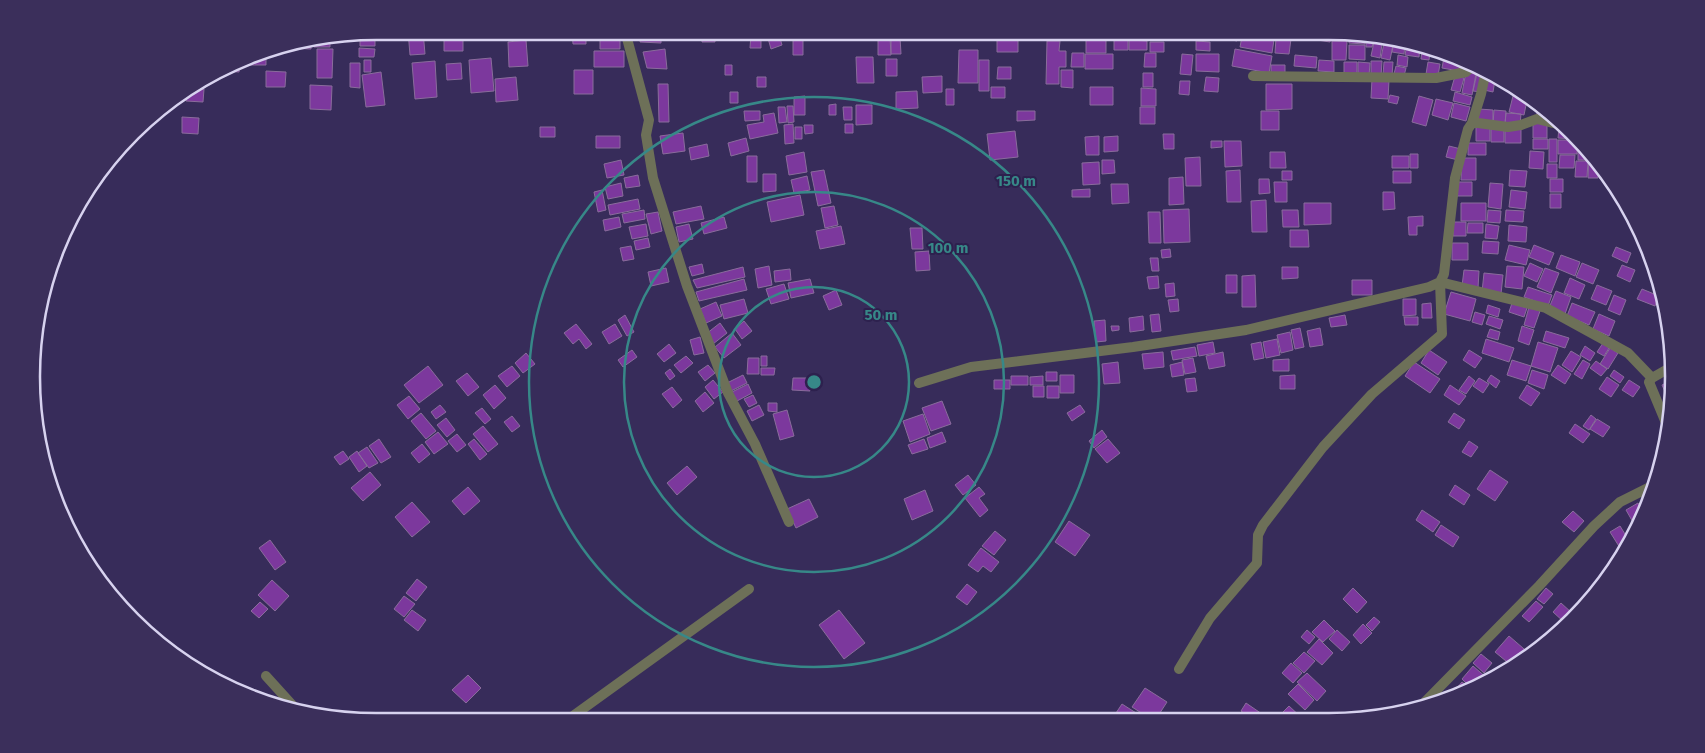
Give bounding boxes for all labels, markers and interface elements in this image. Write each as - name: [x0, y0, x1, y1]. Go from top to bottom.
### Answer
- text: 150 m: [996, 172, 1036, 190]
- text: 100 m: [928, 239, 968, 257]
- text: 50 m: [864, 306, 898, 324]
- centre of rings: [805, 373, 823, 391]

